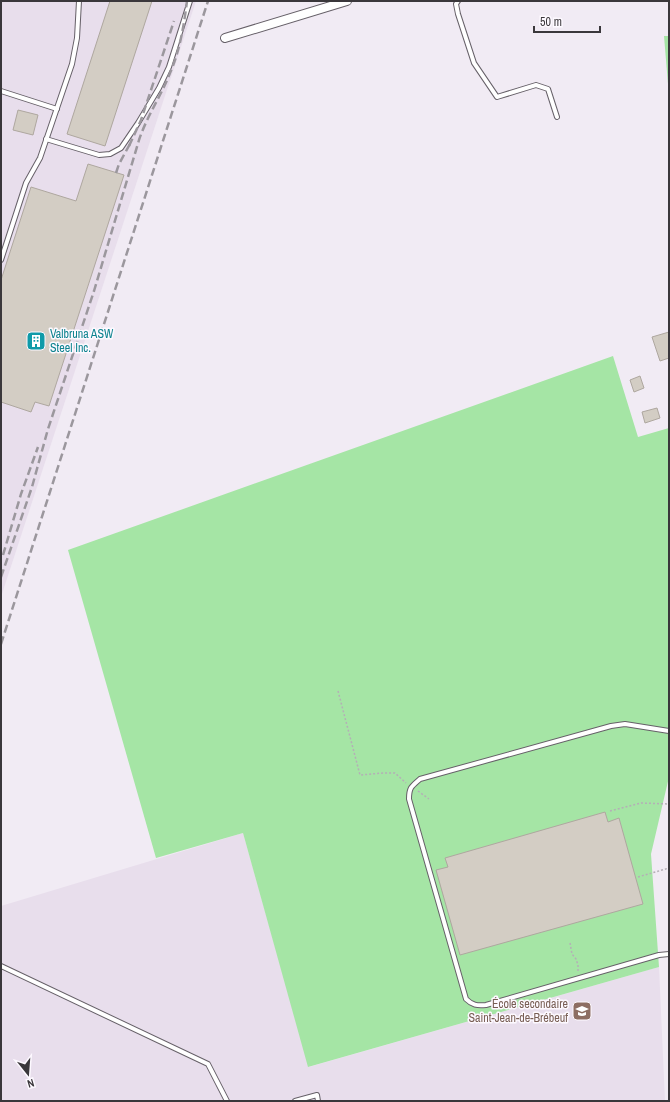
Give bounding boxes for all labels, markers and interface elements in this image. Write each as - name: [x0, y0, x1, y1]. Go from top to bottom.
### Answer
- scale bar: [534, 8, 600, 34]
- text: 50 m: [540, 14, 562, 30]
- place label: Valbruna ASW Steel Inc.: [50, 326, 114, 356]
- building icon: Valbruna ASW Steel Inc.: [25, 330, 47, 352]
- place label: École secondaire Saint-Jean-de-Brébeuf: [468, 996, 568, 1026]
- school or university icon: École secondaire Saint-Jean-de-Brébeuf: [571, 1000, 593, 1022]
- north arrow: [8, 1054, 48, 1094]
- text: N: [26, 1076, 36, 1091]

